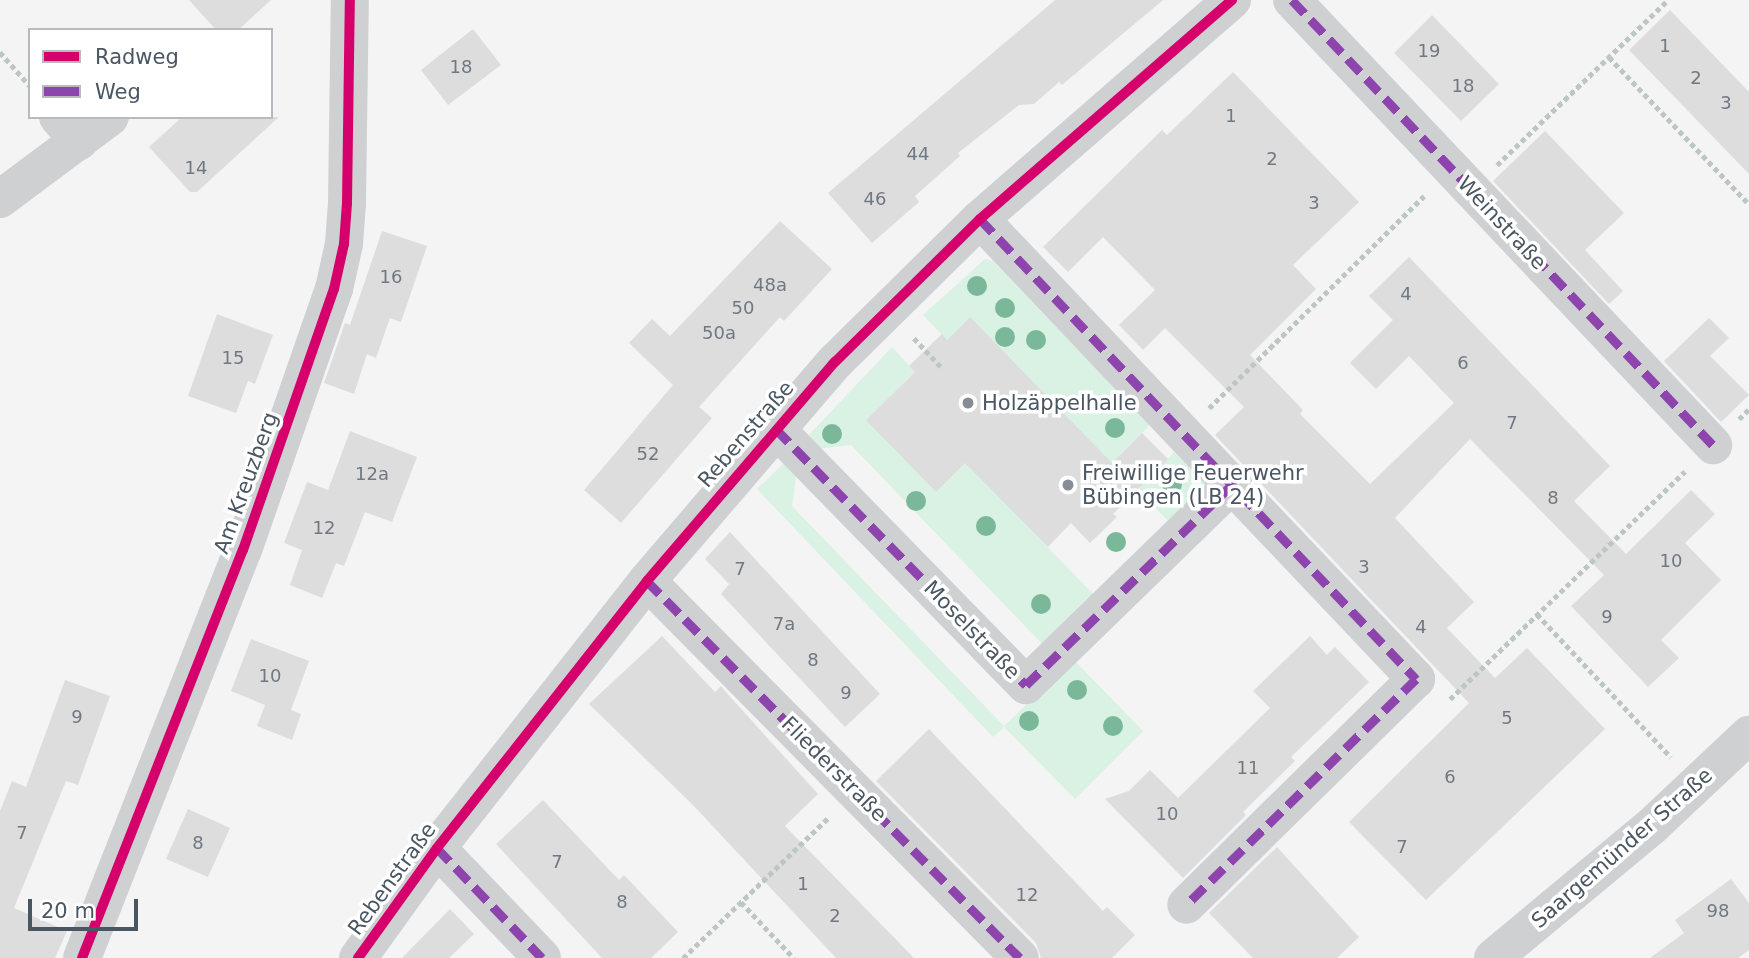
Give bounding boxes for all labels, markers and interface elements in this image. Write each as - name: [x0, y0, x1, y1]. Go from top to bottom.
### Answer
- legend: [28, 28, 273, 119]
- house number: 1: [1659, 35, 1671, 57]
- house number: 19: [1418, 40, 1440, 62]
- text: Radweg: [95, 45, 179, 69]
- house number: 18: [450, 56, 472, 78]
- house number: 2: [1690, 67, 1702, 89]
- house number: 18: [1452, 75, 1474, 97]
- text: Weg: [95, 80, 141, 104]
- house number: 3: [1720, 92, 1732, 114]
- house number: 1: [1225, 105, 1237, 127]
- house number: 44: [907, 143, 929, 165]
- house number: 2: [1266, 148, 1278, 170]
- house number: 14: [185, 157, 207, 179]
- street label: Weinstraße: [1452, 171, 1552, 275]
- house number: 46: [864, 188, 886, 210]
- house number: 3: [1308, 192, 1320, 214]
- house number: 16: [380, 266, 402, 288]
- house number: 48a: [753, 274, 787, 296]
- house number: 4: [1400, 283, 1412, 305]
- house number: 50: [732, 297, 754, 319]
- house number: 50a: [702, 322, 736, 344]
- house number: 15: [222, 347, 244, 369]
- house number: 6: [1457, 352, 1469, 374]
- street label: Rebenstraße: [693, 376, 799, 492]
- place label: Holzäppelhalle: [982, 390, 1137, 416]
- marker: Holzäppelhalle: [960, 395, 976, 411]
- street label: Am Kreuzberg: [209, 409, 283, 557]
- house number: 7: [1506, 412, 1518, 434]
- house number: 52: [637, 443, 659, 465]
- place label: Freiwillige Feuerwehr Bübingen (LB 24): [1082, 460, 1304, 510]
- house number: 12a: [355, 463, 389, 485]
- marker: Freiwillige Feuerwehr Bübingen (LB 24): [1060, 477, 1076, 493]
- house number: 8: [1547, 487, 1559, 509]
- house number: 12: [313, 517, 335, 539]
- house number: 10: [1660, 550, 1682, 572]
- house number: 3: [1358, 556, 1370, 578]
- house number: 7: [734, 558, 746, 580]
- street label: Moselstraße: [919, 575, 1025, 685]
- house number: 9: [1601, 606, 1613, 628]
- house number: 7a: [773, 613, 795, 635]
- house number: 4: [1415, 616, 1427, 638]
- house number: 8: [807, 649, 819, 671]
- house number: 10: [259, 665, 281, 687]
- house number: 9: [840, 682, 852, 704]
- house number: 9: [71, 706, 83, 728]
- house number: 5: [1501, 707, 1513, 729]
- street label: Fliederstraße: [776, 711, 892, 827]
- house number: 11: [1237, 757, 1259, 779]
- street label: Saargemünder Straße: [1526, 763, 1718, 933]
- house number: 6: [1444, 766, 1456, 788]
- house number: 10: [1156, 803, 1178, 825]
- street label: Rebenstraße: [343, 818, 441, 940]
- house number: 7: [16, 822, 28, 844]
- house number: 8: [192, 832, 204, 854]
- house number: 7: [1396, 836, 1408, 858]
- house number: 7: [551, 851, 563, 873]
- house number: 1: [797, 873, 809, 895]
- scale bar: [32, 884, 142, 928]
- house number: 12: [1016, 884, 1038, 906]
- house number: 8: [616, 891, 628, 913]
- text: 20 m: [41, 899, 95, 923]
- house number: 98: [1707, 900, 1729, 922]
- house number: 2: [829, 905, 841, 927]

